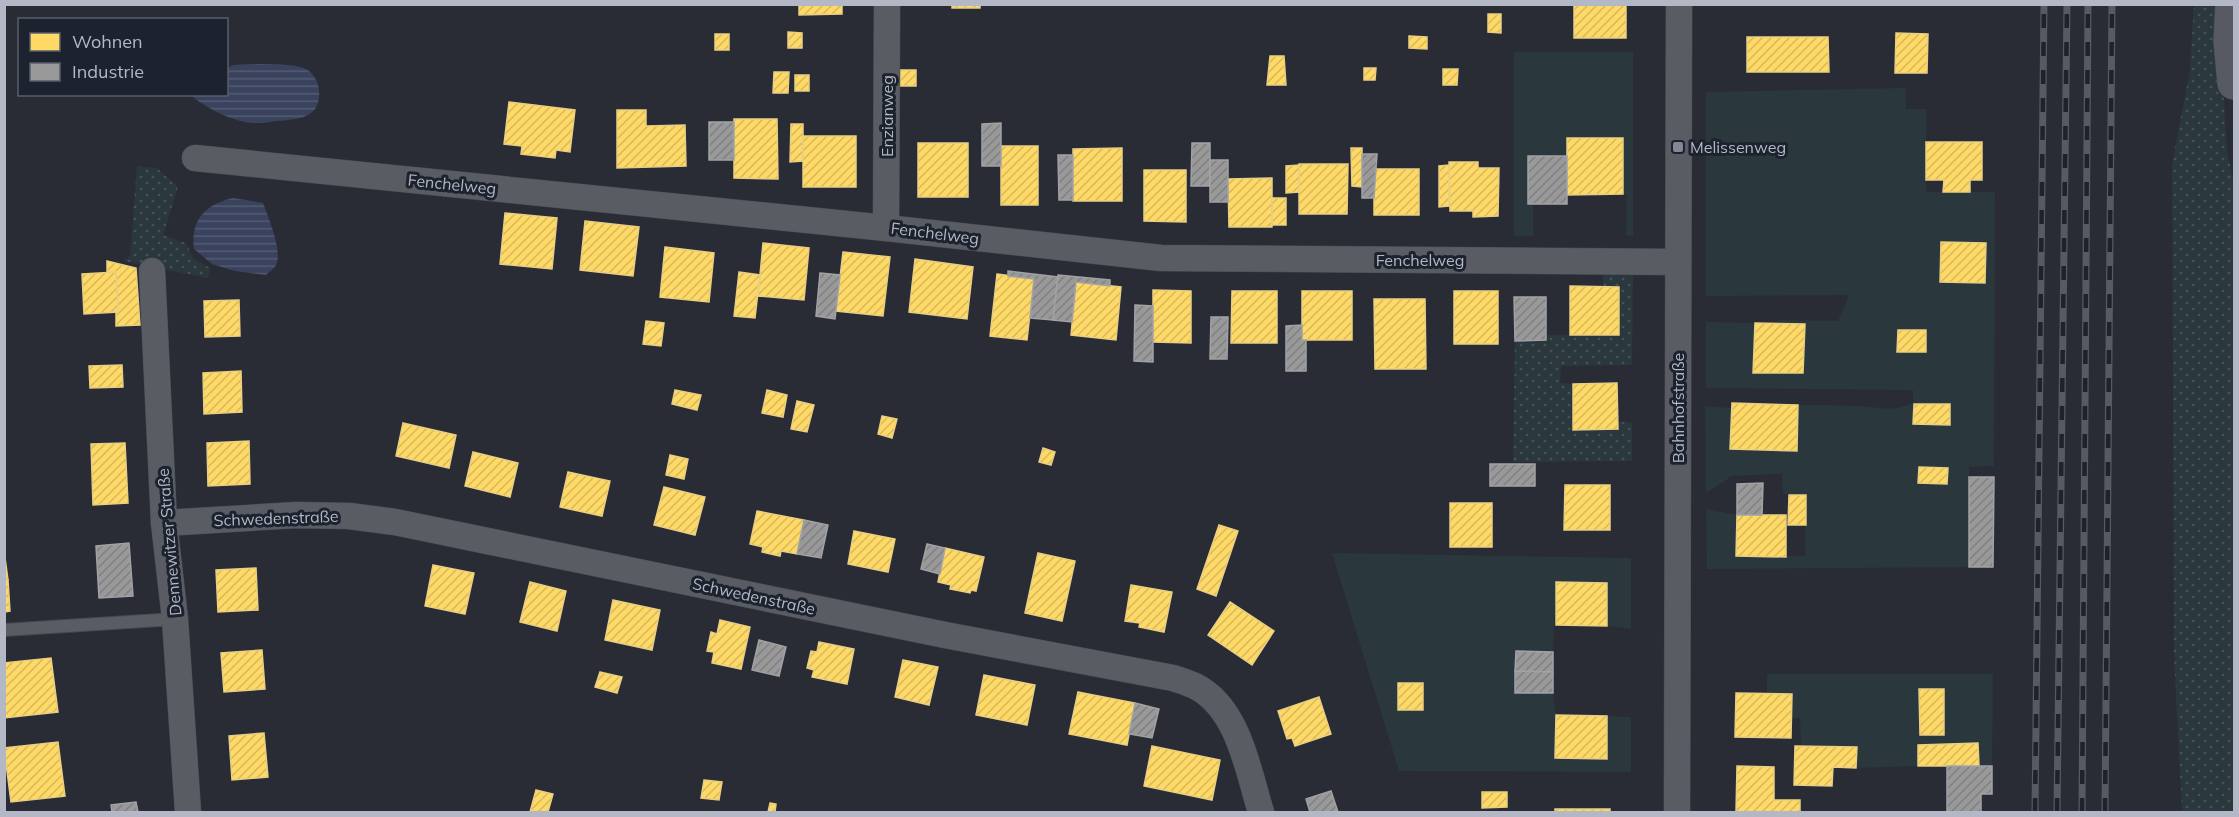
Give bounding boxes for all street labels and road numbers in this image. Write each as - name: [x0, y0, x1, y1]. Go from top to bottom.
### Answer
- street label: Enzianweg: [877, 75, 897, 157]
- street label: Fenchelweg: [407, 169, 497, 199]
- street label: Fenchelweg: [890, 218, 980, 248]
- street label: Fenchelweg: [1376, 250, 1464, 270]
- street label: Bahnhofstraße: [1668, 353, 1688, 463]
- street label: Dennewitzer Straße: [153, 467, 185, 617]
- street label: Schwedenstraße: [213, 506, 339, 530]
- street label: Schwedenstraße: [691, 573, 817, 619]

